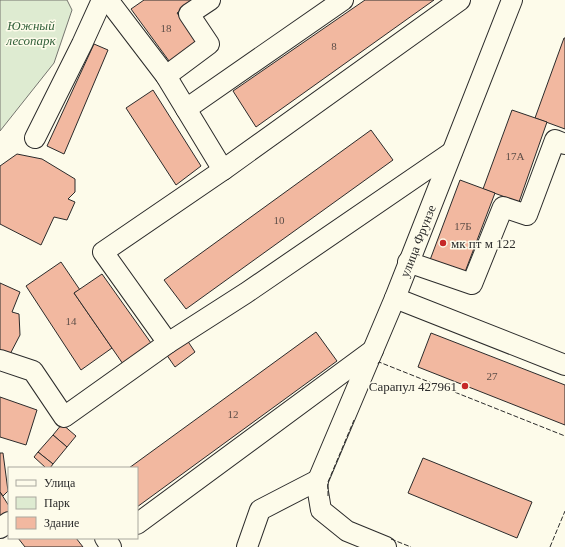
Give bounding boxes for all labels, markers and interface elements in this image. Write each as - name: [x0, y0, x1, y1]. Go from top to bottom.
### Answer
- park label: Южный лесопарк: [5, 18, 56, 48]
- house number: 18: [161, 22, 172, 34]
- house number: 8: [331, 40, 337, 52]
- house number: 17А: [506, 150, 525, 162]
- street label: улица Фрунзе: [396, 202, 438, 279]
- house number: 10: [274, 214, 285, 226]
- house number: 17Б: [454, 220, 472, 232]
- place label: мк пт м 122: [451, 236, 516, 251]
- marker: мк пт м 122: [438, 238, 448, 248]
- house number: 14: [66, 315, 77, 327]
- house number: 27: [487, 370, 498, 382]
- place label: Сарапул 427961: [369, 379, 457, 394]
- marker: Сарапул 427961: [460, 381, 470, 391]
- house number: 12: [228, 408, 239, 420]
- legend: [8, 467, 138, 539]
- text: Улица: [44, 476, 76, 490]
- text: Парк: [44, 496, 70, 510]
- text: Здание: [44, 516, 79, 530]

